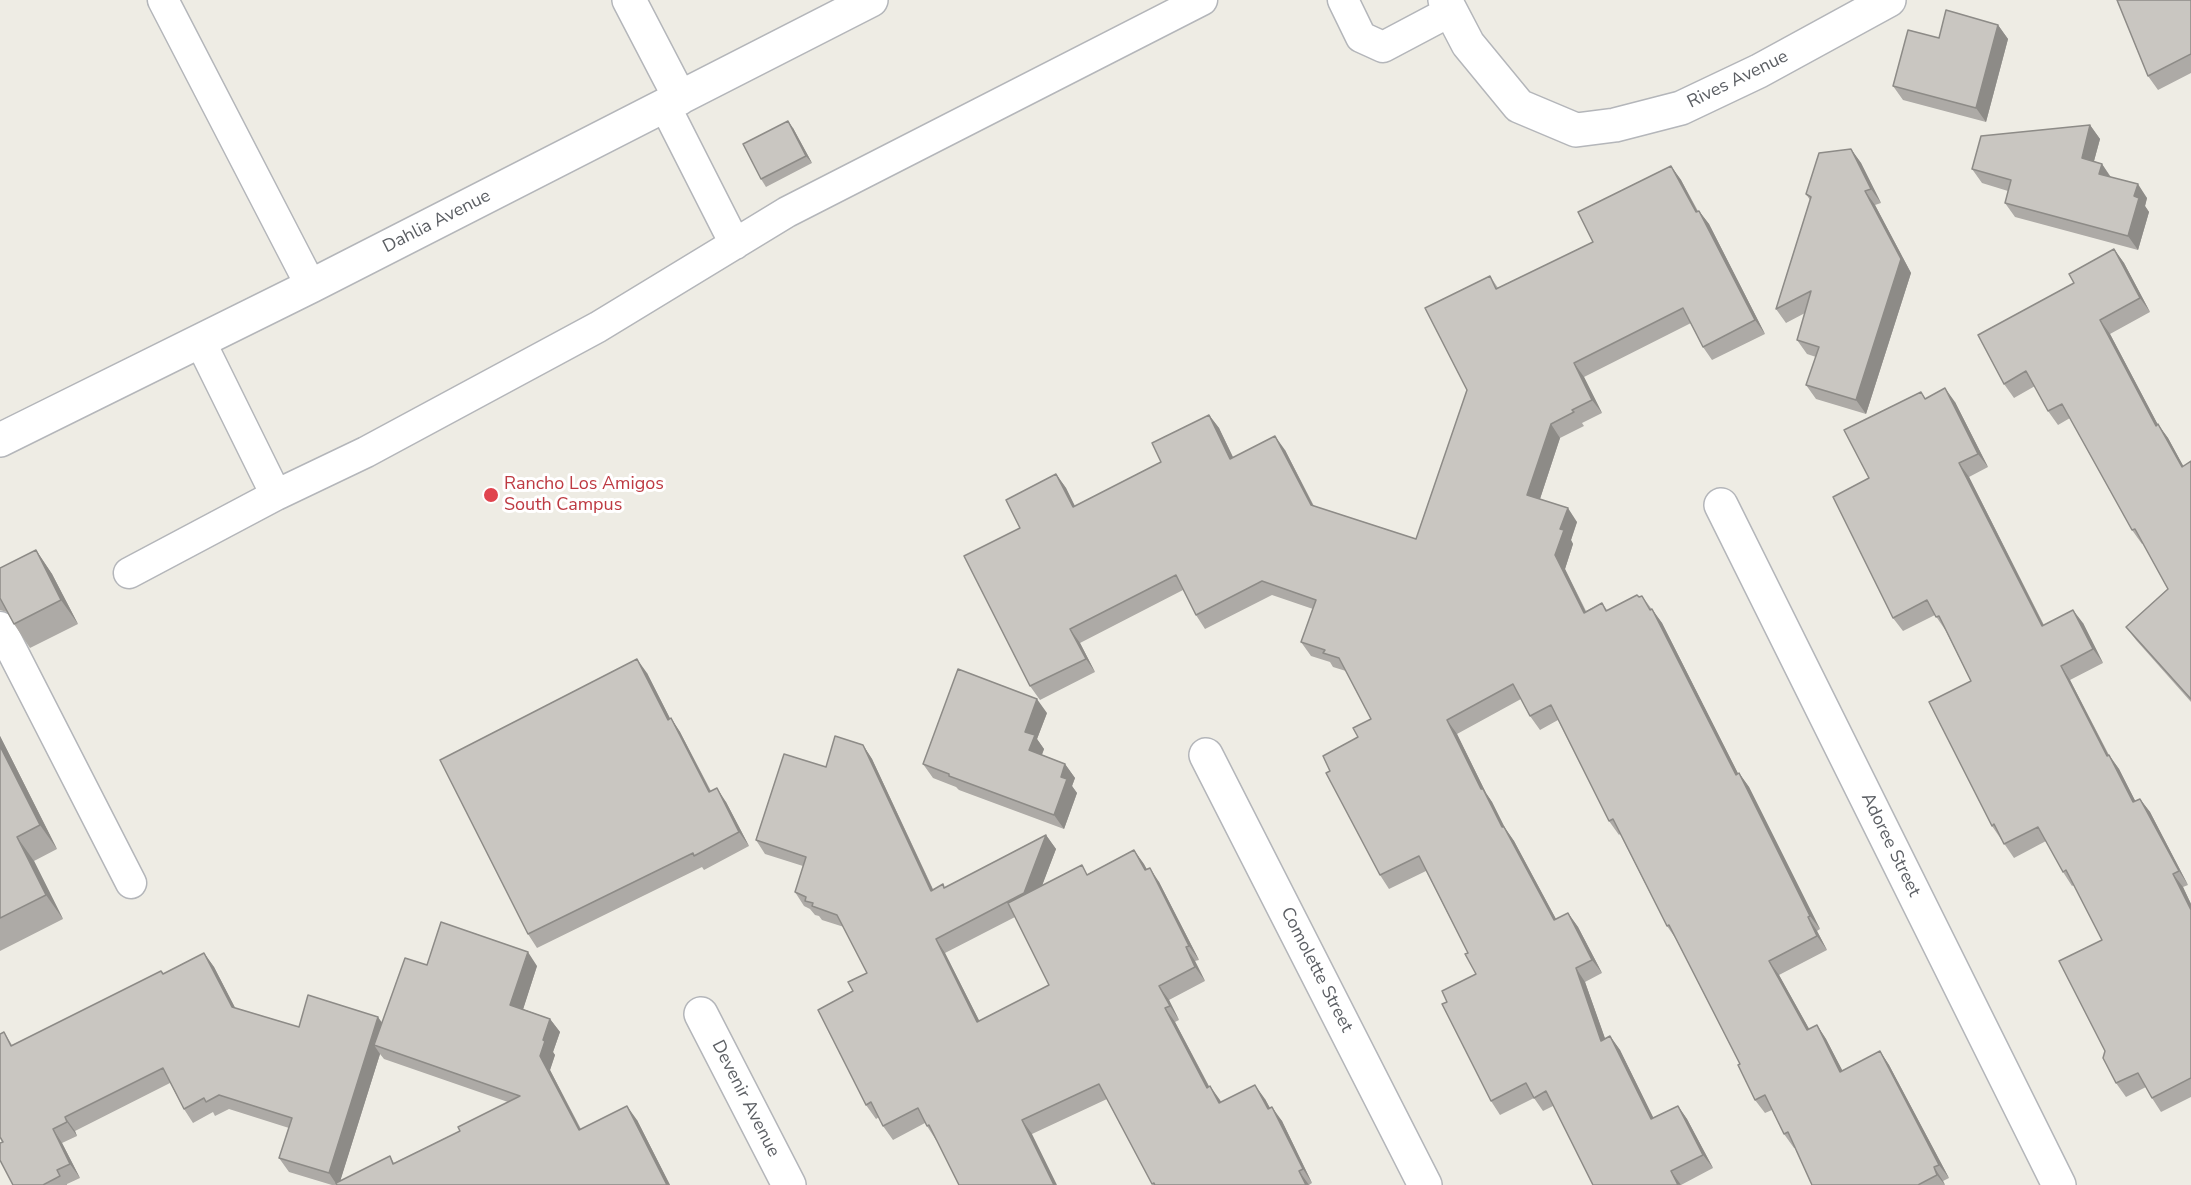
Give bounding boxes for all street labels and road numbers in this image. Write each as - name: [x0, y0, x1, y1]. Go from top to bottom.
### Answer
- street label: Rives Avenue: [1684, 46, 1792, 114]
- street label: Dahlia Avenue: [380, 186, 494, 258]
- street label: Adoree Street: [1856, 790, 1924, 900]
- street label: Comolette Street: [1275, 904, 1357, 1036]
- street label: Devenir Avenue: [706, 1037, 784, 1161]

